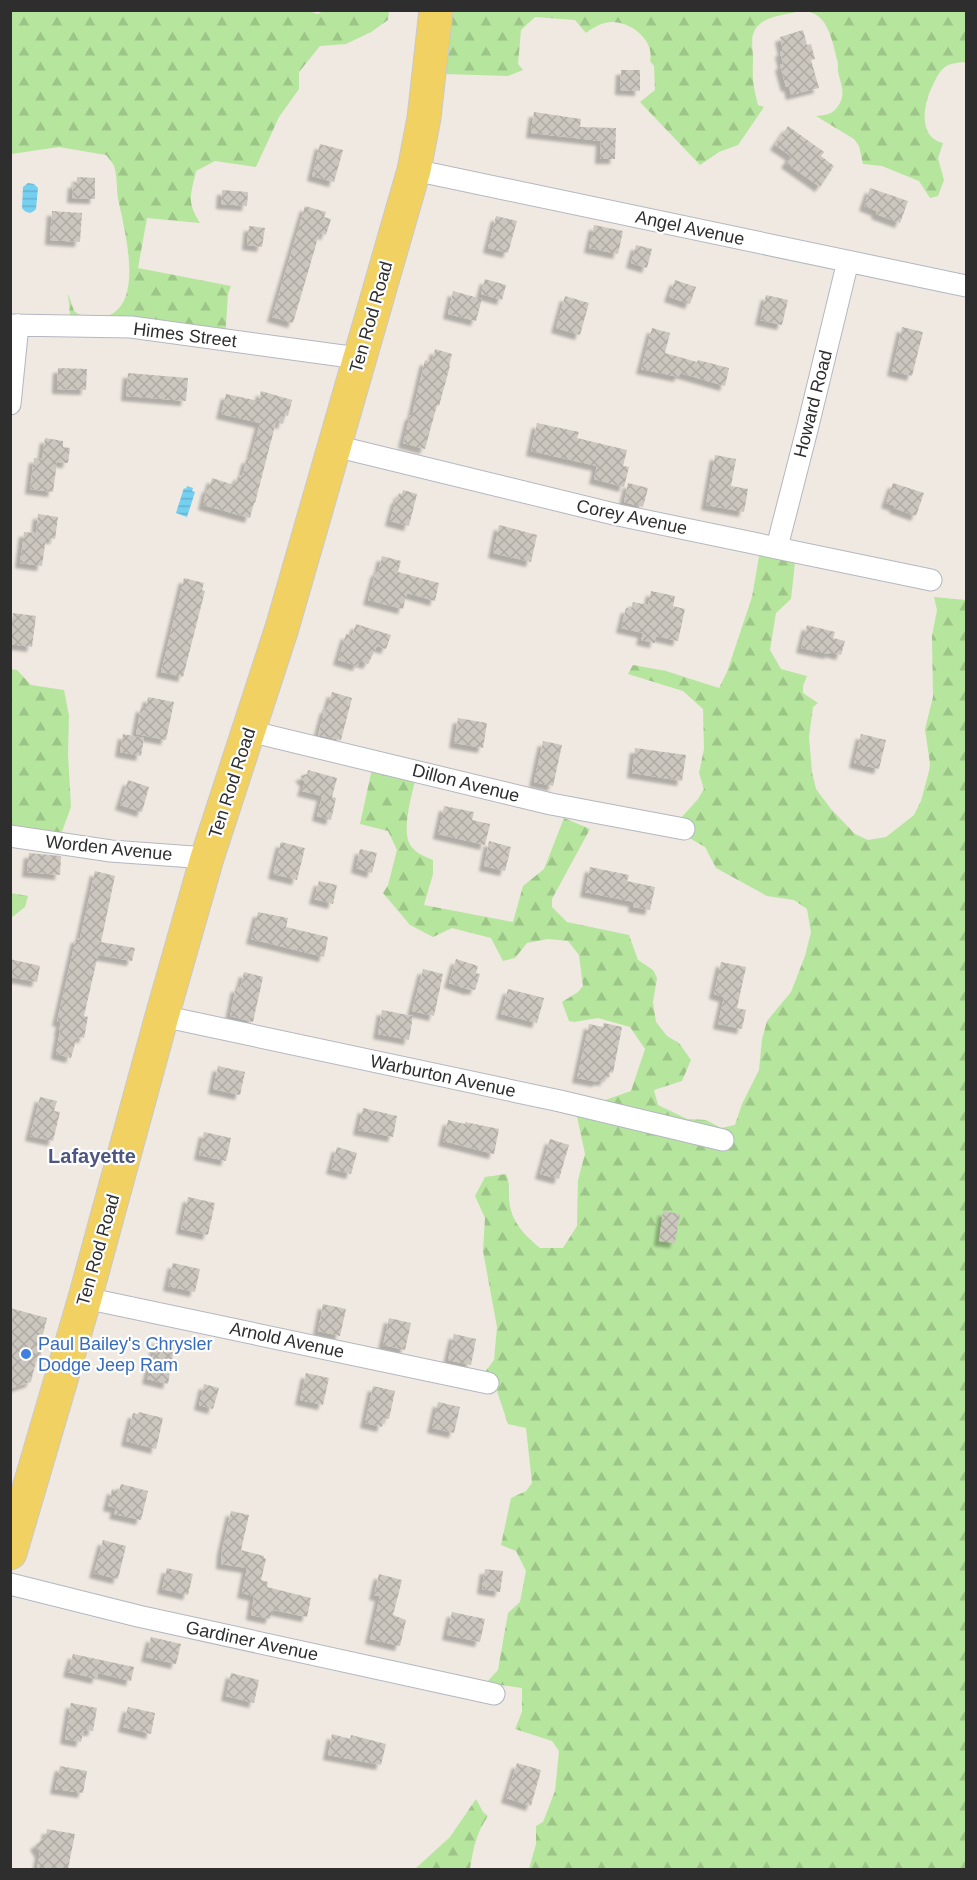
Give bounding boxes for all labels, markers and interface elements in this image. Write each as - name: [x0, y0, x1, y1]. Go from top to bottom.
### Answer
- street label: Angel Avenue: [634, 207, 746, 249]
- street label: Ten Rod Road: [346, 259, 396, 375]
- street label: Himes Street: [132, 319, 238, 351]
- street label: Howard Road: [790, 348, 836, 460]
- street label: Corey Avenue: [575, 495, 689, 539]
- street label: Ten Rod Road: [205, 725, 259, 841]
- street label: Dillon Avenue: [410, 760, 522, 806]
- street label: Worden Avenue: [45, 831, 173, 865]
- street label: Warburton Avenue: [368, 1051, 518, 1101]
- district label: Lafayette: [48, 1145, 136, 1167]
- street label: Ten Rod Road: [73, 1192, 123, 1308]
- street label: Arnold Avenue: [228, 1318, 346, 1362]
- place label: Paul Bailey's Chrysler Dodge Jeep Ram: [38, 1334, 213, 1375]
- marker: Paul Bailey's Chrysler Dodge Jeep Ram: [19, 1347, 33, 1361]
- street label: Gardiner Avenue: [184, 1617, 320, 1665]

